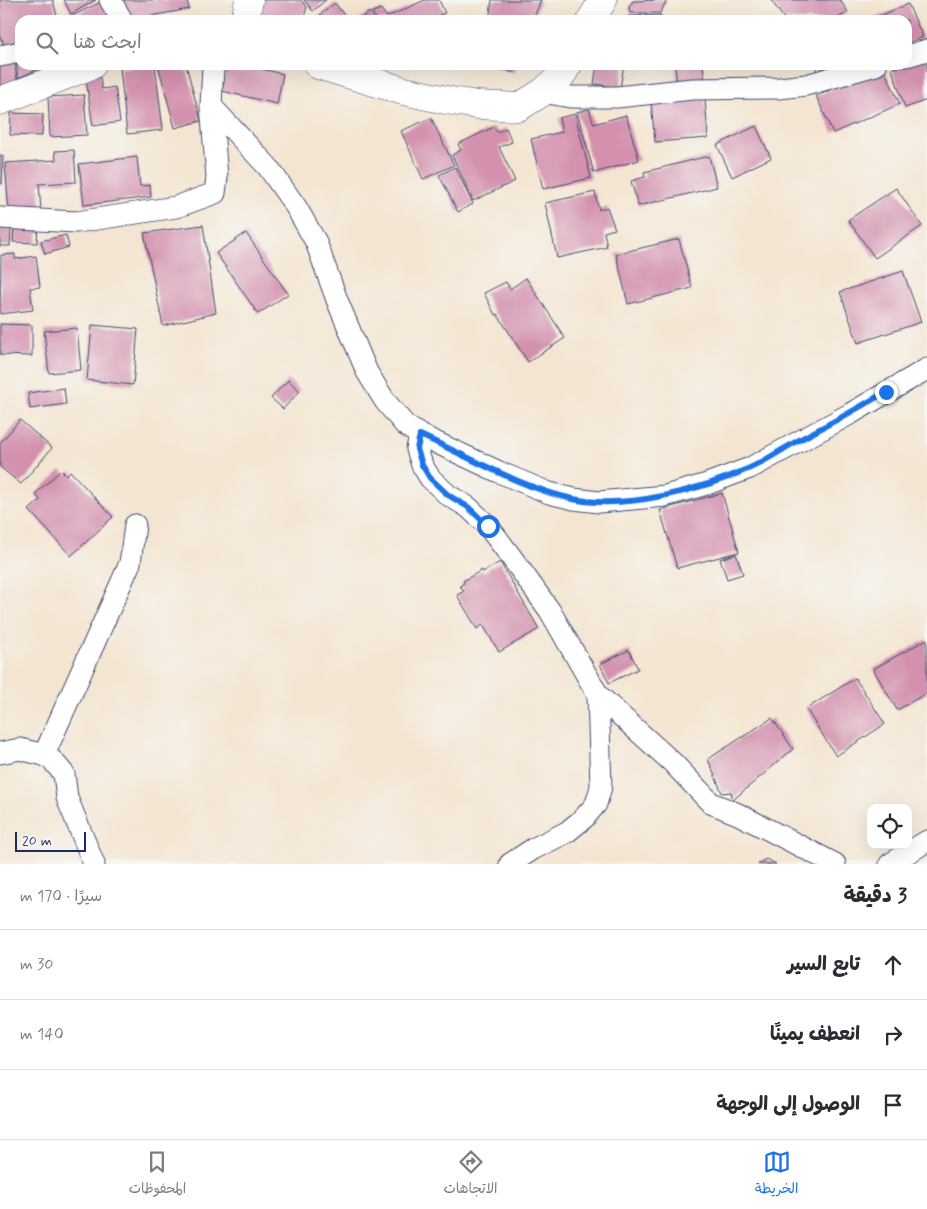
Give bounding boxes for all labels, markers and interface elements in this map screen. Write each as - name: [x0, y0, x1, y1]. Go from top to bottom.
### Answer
- search box: [15, 15, 912, 70]
- icon: search: [33, 29, 61, 57]
- text: ابحث هنا: [73, 30, 142, 55]
- route end: [875, 381, 898, 404]
- route start: [477, 515, 500, 538]
- map controls: [867, 804, 912, 849]
- button: locate: [867, 804, 912, 849]
- scale bar: [15, 829, 86, 852]
- text: 20 m: [22, 832, 52, 850]
- text: 3 دقيقة: [843, 882, 907, 910]
- text: سيرًا · 170 m: [20, 886, 102, 907]
- icon: ahead: [879, 951, 907, 979]
- text: تابع السير: [787, 952, 860, 977]
- text: 30 m: [20, 954, 53, 975]
- icon: right: [879, 1021, 907, 1049]
- text: انعطف يمينًا: [770, 1022, 860, 1047]
- text: 140 m: [20, 1024, 64, 1045]
- icon: arrive: [879, 1091, 907, 1119]
- text: الوصول إلى الوجهة: [716, 1092, 860, 1117]
- tab: المحفوظات: [129, 1148, 186, 1201]
- tab: الاتجاهات: [443, 1148, 498, 1201]
- tab: الخريطة: [755, 1148, 798, 1201]

